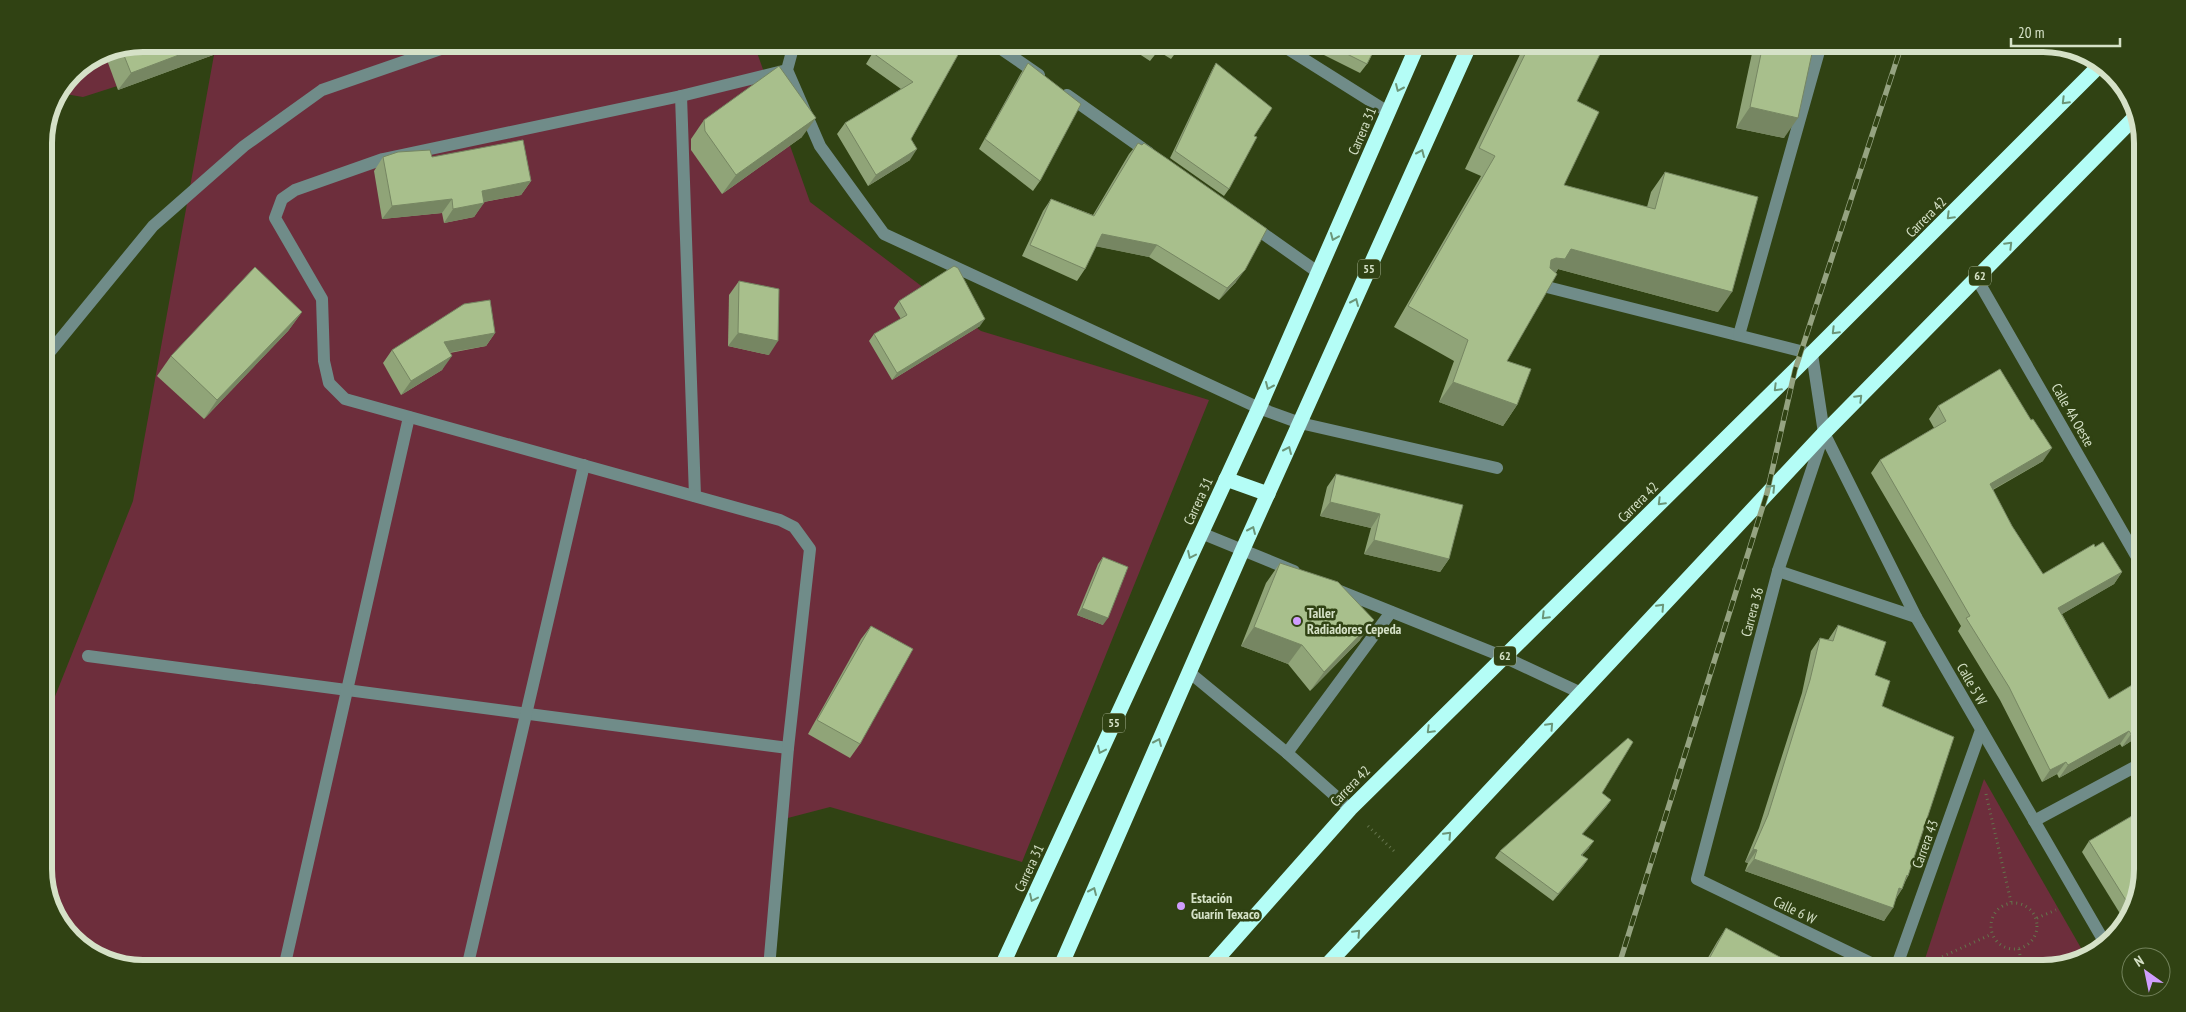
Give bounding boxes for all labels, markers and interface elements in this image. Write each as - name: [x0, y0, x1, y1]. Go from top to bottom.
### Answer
- scale bar: [2011, 15, 2120, 47]
- text: 20 m: [2018, 23, 2044, 42]
- one-way arrow: [1394, 83, 1405, 92]
- one-way arrow: [2061, 95, 2070, 104]
- street label: Carrera 31: [1344, 104, 1380, 158]
- one-way arrow: [1415, 149, 1426, 158]
- street label: Carrera 42: [1902, 193, 1950, 241]
- one-way arrow: [1947, 210, 1956, 219]
- one-way arrow: [1329, 232, 1340, 241]
- one-way arrow: [2003, 242, 2012, 251]
- road number: 55: [1358, 260, 1380, 278]
- road number: 62: [1969, 266, 1991, 286]
- one-way arrow: [1348, 298, 1359, 307]
- one-way arrow: [1832, 325, 1841, 334]
- street label: Calle 4A Oeste: [2048, 380, 2098, 450]
- one-way arrow: [1264, 381, 1275, 390]
- one-way arrow: [1774, 382, 1783, 391]
- one-way arrow: [1853, 395, 1862, 404]
- one-way arrow: [1282, 446, 1292, 455]
- street label: Carrera 31: [1179, 474, 1217, 528]
- street label: Carrera 42: [1614, 478, 1662, 526]
- one-way arrow: [1766, 485, 1775, 494]
- one-way arrow: [1658, 496, 1667, 505]
- one-way arrow: [1245, 526, 1256, 535]
- one-way arrow: [1187, 550, 1198, 559]
- street label: Carrera 36: [1737, 585, 1767, 639]
- one-way arrow: [1655, 603, 1664, 612]
- place label: Taller Radiadores Cepeda: [1307, 604, 1402, 638]
- one-way arrow: [1542, 610, 1551, 619]
- marker: Taller Radiadores Cepeda: [1291, 615, 1303, 627]
- road number: 62: [1494, 646, 1516, 666]
- street label: Calle 5 W: [1953, 660, 1991, 709]
- road number: 55: [1103, 714, 1125, 732]
- one-way arrow: [1544, 722, 1553, 731]
- one-way arrow: [1426, 724, 1435, 733]
- one-way arrow: [1152, 738, 1163, 747]
- one-way arrow: [1097, 745, 1108, 754]
- street label: Carrera 42: [1326, 762, 1374, 810]
- street label: Carrera 43: [1908, 817, 1942, 871]
- one-way arrow: [1442, 832, 1451, 841]
- street label: Carrera 31: [1010, 841, 1048, 895]
- one-way arrow: [1087, 887, 1098, 896]
- place label: Estación Guarín Texaco: [1191, 889, 1260, 923]
- street label: Calle 6 W: [1771, 892, 1820, 928]
- one-way arrow: [1029, 893, 1040, 902]
- marker: Estación Guarín Texaco: [1175, 900, 1187, 912]
- one-way arrow: [1351, 929, 1360, 938]
- north arrow: [2121, 947, 2171, 997]
- text: N: [2131, 951, 2147, 971]

